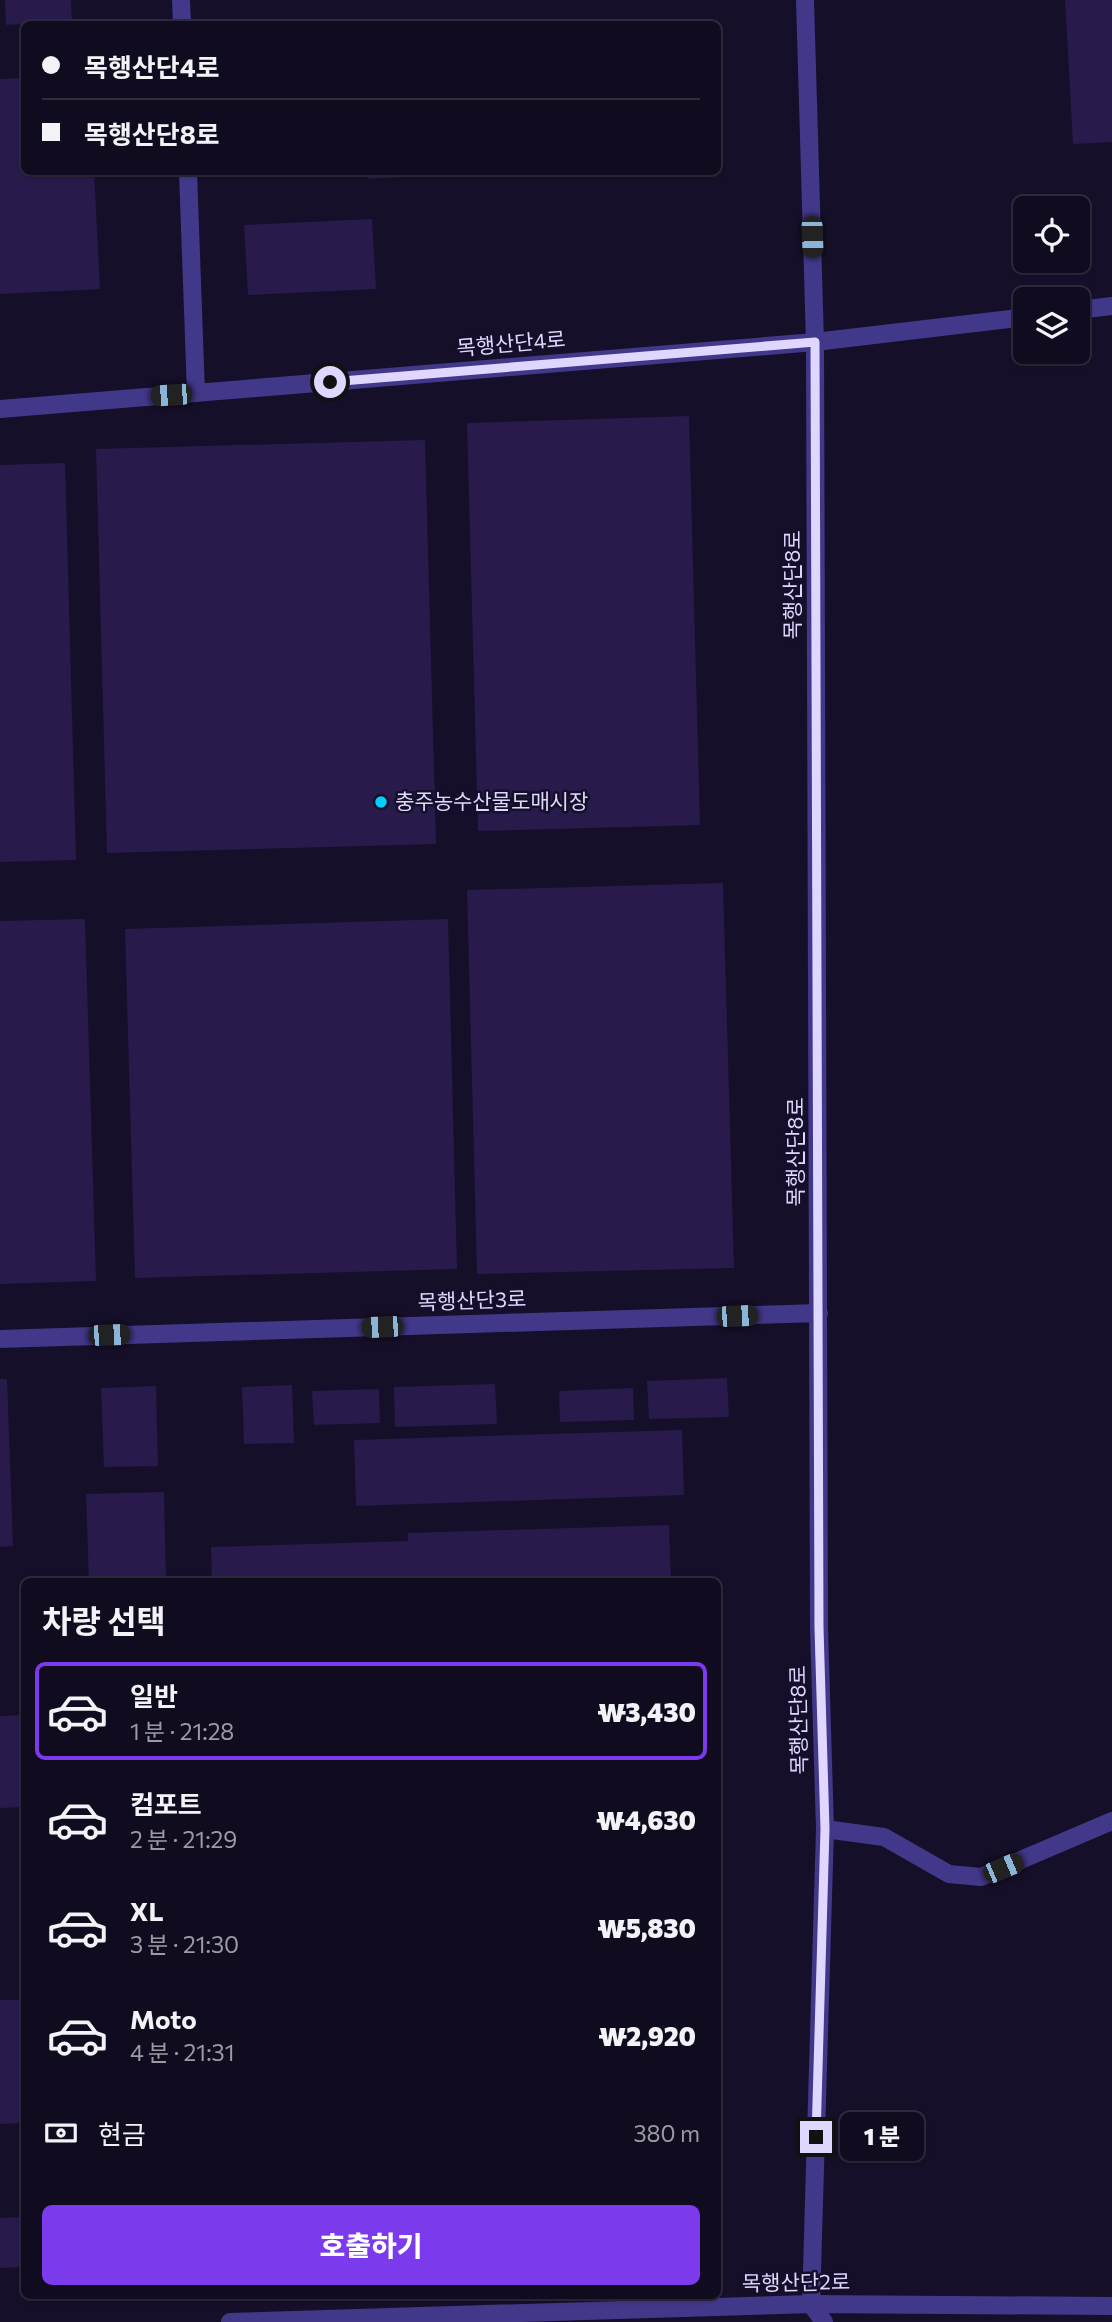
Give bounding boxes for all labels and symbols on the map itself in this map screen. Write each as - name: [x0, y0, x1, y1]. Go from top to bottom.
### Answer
- car: [801, 216, 824, 258]
- street label: 목행산단4로: [455, 325, 566, 360]
- route start: [314, 366, 346, 398]
- car: [150, 383, 193, 407]
- street label: 목행산단8로: [779, 530, 804, 640]
- place label: 충주농수산물도매시장: [395, 788, 588, 813]
- marker: 충주농수산물도매시장: [373, 794, 389, 810]
- street label: 목행산단8로: [782, 1097, 807, 1207]
- street label: 목행산단3로: [417, 1285, 527, 1314]
- car: [716, 1305, 759, 1327]
- car: [361, 1316, 404, 1338]
- car: [88, 1324, 131, 1346]
- street label: 목행산단8로: [784, 1665, 811, 1775]
- car: [980, 1850, 1027, 1886]
- callout: 1 분: [840, 2112, 924, 2162]
- route end: [800, 2121, 832, 2153]
- street label: 목행산단2로: [742, 2268, 850, 2295]

